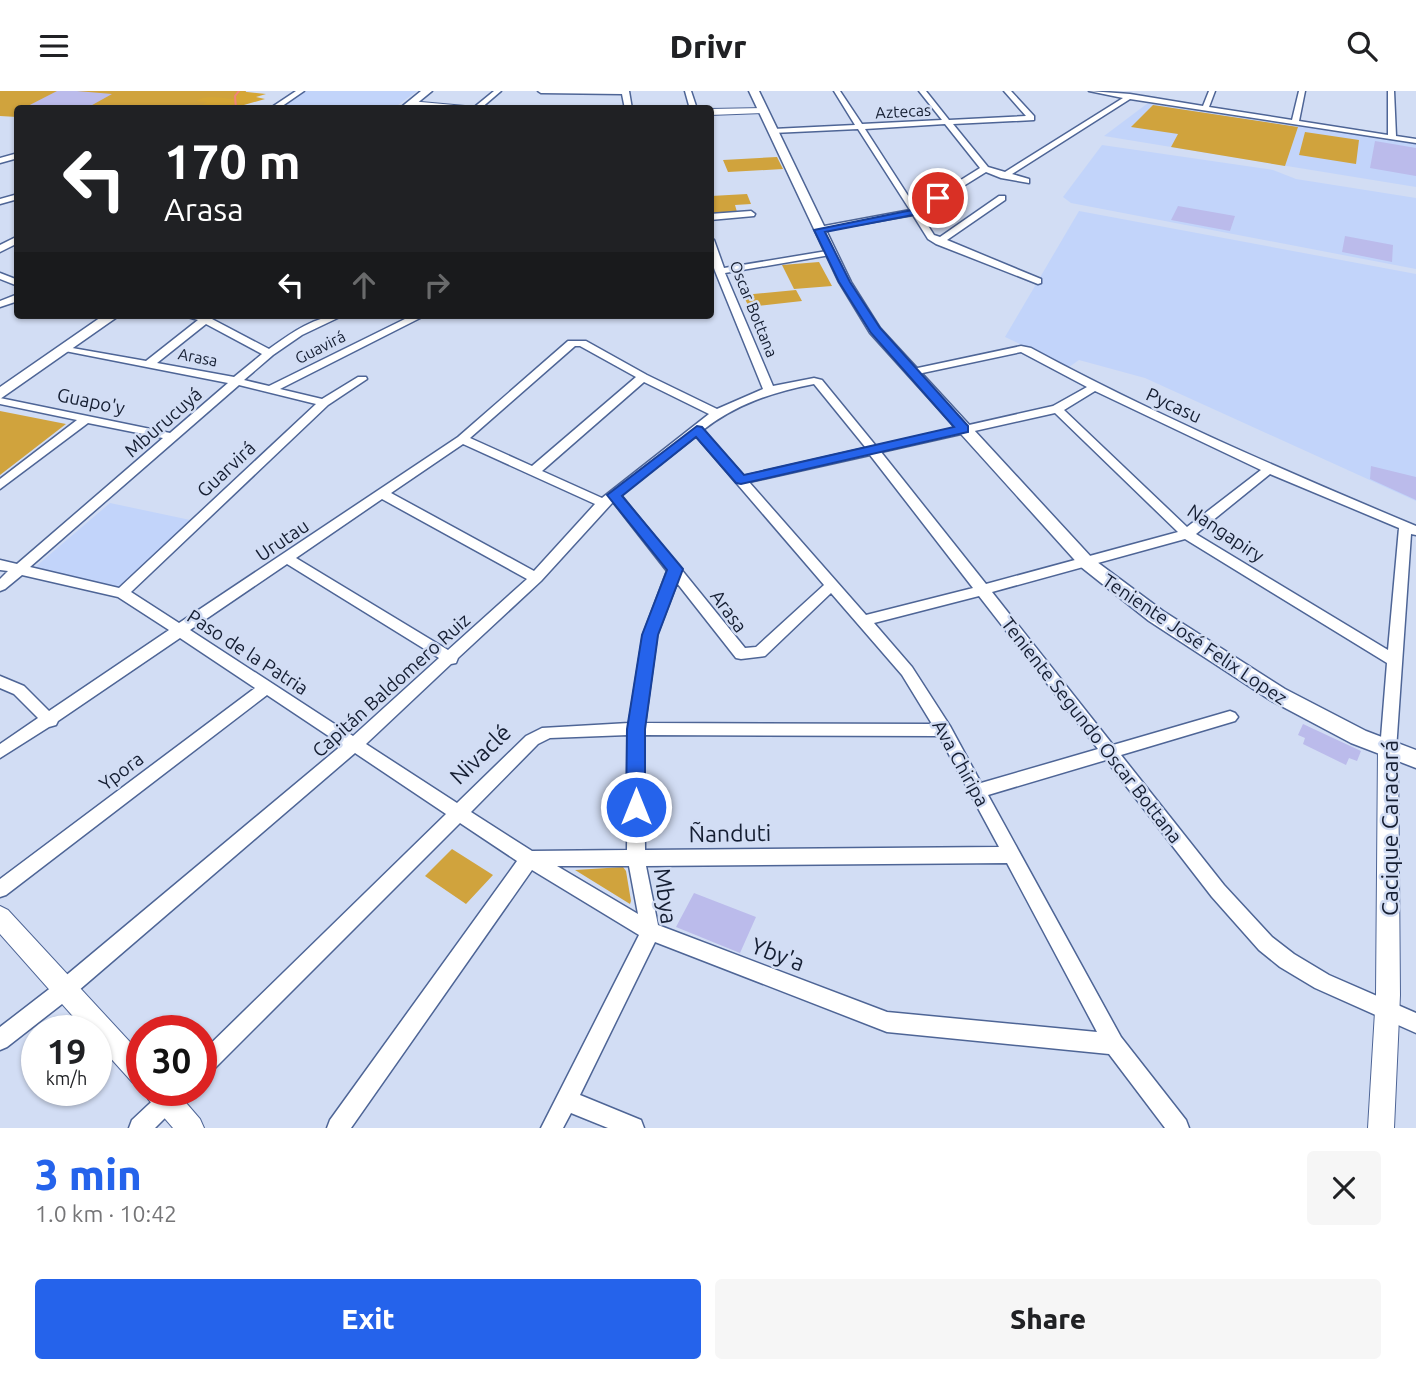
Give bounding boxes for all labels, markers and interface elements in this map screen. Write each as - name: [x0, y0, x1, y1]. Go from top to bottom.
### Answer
- icon: menu: [35, 27, 73, 65]
- icon: search: [1343, 27, 1381, 65]
- text: Drivr: [670, 28, 746, 64]
- street label: Aztecas: [875, 101, 931, 121]
- icon: left: [49, 133, 140, 224]
- text: 170 m: [164, 133, 301, 188]
- pin: [908, 168, 968, 228]
- icon: arrive: [919, 179, 957, 217]
- text: Arasa: [164, 191, 244, 227]
- street label: Oscar Bottana: [726, 258, 782, 360]
- icon: left: [272, 266, 310, 304]
- icon: ahead: [345, 266, 383, 304]
- icon: right: [418, 266, 456, 304]
- street label: Guavirá: [292, 327, 348, 367]
- street label: Arasa: [177, 344, 219, 370]
- street label: Guapo'y: [55, 383, 127, 419]
- street label: Mburucuyá: [120, 383, 206, 461]
- street label: Pycasu: [1143, 383, 1205, 427]
- street label: Guarvirá: [192, 437, 260, 501]
- street label: Nangapiry: [1184, 499, 1268, 567]
- street label: Urutau: [251, 514, 313, 566]
- street label: Teniente José Felix Lopez: [1099, 569, 1292, 709]
- street label: Arasa: [706, 585, 752, 637]
- street label: Paso de la Patria: [183, 605, 313, 699]
- street label: Capitán Baldomero Ruiz: [308, 608, 474, 761]
- street label: Teniente Segundo Oscar Bottana: [997, 613, 1187, 847]
- street label: Ava Chiripa: [928, 716, 994, 810]
- street label: Nivaclé: [445, 719, 515, 789]
- street label: Cacique Caracará: [1377, 740, 1402, 916]
- street label: Ypora: [95, 747, 147, 795]
- position arrow: [599, 770, 673, 844]
- street label: Ñanduti: [688, 820, 772, 846]
- street label: Mbya: [650, 866, 682, 926]
- street label: Yby'a: [748, 932, 808, 976]
- speed limit sign: 30: [126, 1015, 217, 1106]
- text: 19: [47, 1031, 86, 1071]
- text: km/h: [46, 1068, 87, 1088]
- text: 3 min: [35, 1151, 142, 1198]
- button: close: [1307, 1151, 1381, 1225]
- text: 1.0 km · 10:42: [35, 1201, 177, 1226]
- button: Exit: [35, 1279, 701, 1359]
- button: Share: [715, 1279, 1381, 1359]

